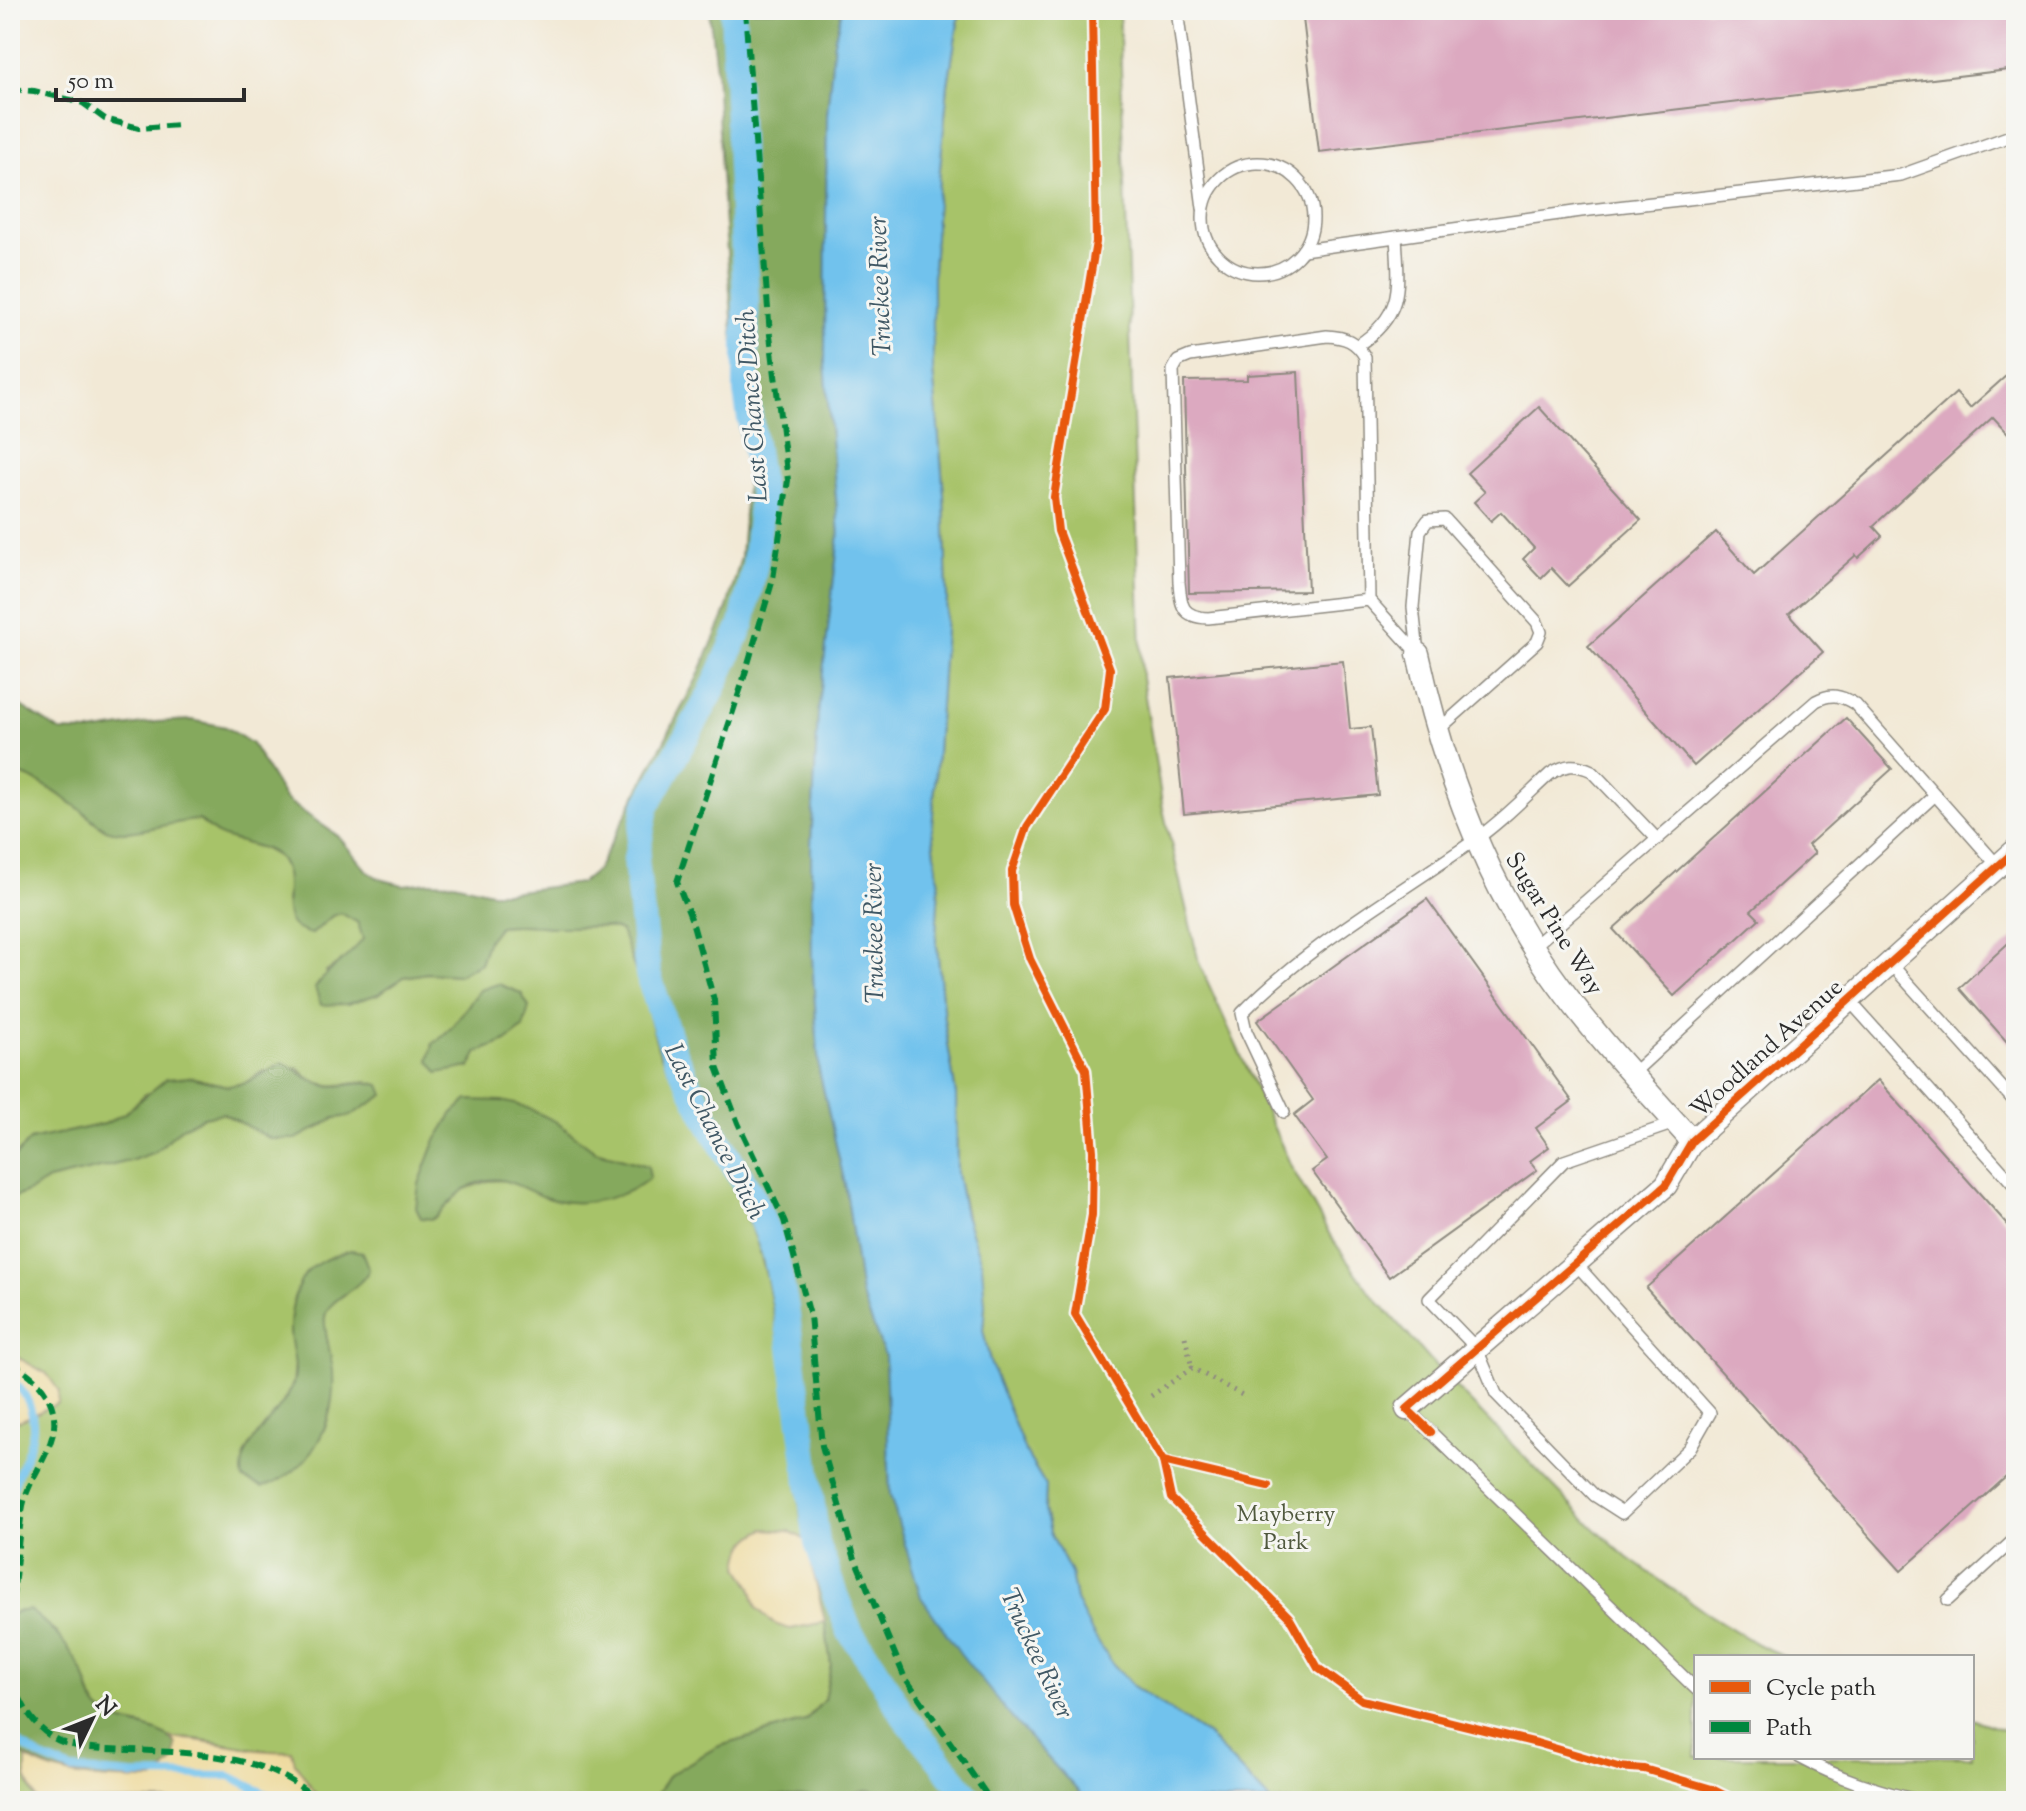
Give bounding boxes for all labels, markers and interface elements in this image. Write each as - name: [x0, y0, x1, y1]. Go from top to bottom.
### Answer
- scale bar: [56, 52, 244, 102]
- text: 50 m: [66, 65, 114, 99]
- water label: Truckee River: [861, 215, 902, 357]
- water label: Last Chance Ditch: [728, 308, 779, 503]
- street label: Sugar Pine Way: [1496, 846, 1611, 1002]
- water label: Truckee River: [856, 863, 895, 1003]
- street label: Woodland Avenue: [1684, 972, 1851, 1127]
- water label: Last Chance Ditch: [653, 1038, 774, 1227]
- park label: Mayberry Park: [1237, 1498, 1335, 1560]
- water label: Truckee River: [989, 1583, 1082, 1725]
- legend: [1694, 1655, 1974, 1759]
- text: Cycle path: [1766, 1672, 1876, 1706]
- north arrow: [52, 1679, 132, 1759]
- text: N: [87, 1690, 122, 1725]
- text: Path: [1766, 1712, 1812, 1746]

